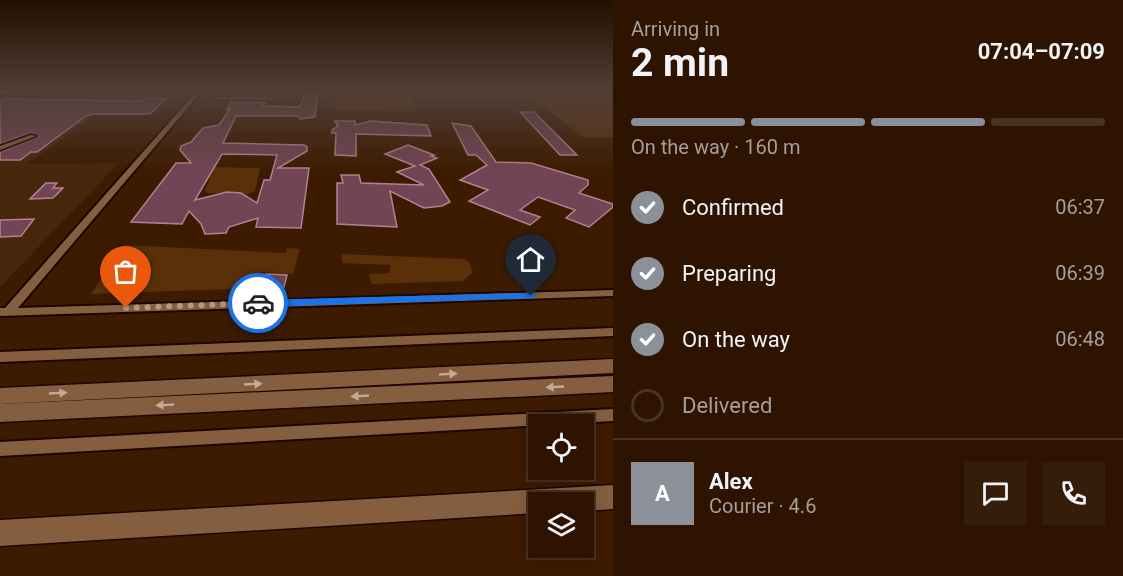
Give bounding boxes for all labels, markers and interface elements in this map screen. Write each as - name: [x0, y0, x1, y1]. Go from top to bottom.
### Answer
- text: Arriving in: [631, 17, 720, 41]
- text: 07:04–07:09: [978, 39, 1105, 64]
- text: 2 min: [631, 40, 729, 86]
- text: On the way · 160 m: [631, 135, 800, 159]
- icon: check: [631, 191, 664, 224]
- text: Confirmed: [682, 195, 784, 220]
- text: 06:37: [1055, 195, 1105, 219]
- pin: [505, 234, 556, 296]
- icon: home: [514, 243, 547, 276]
- pin: [100, 246, 151, 308]
- icon: bag: [109, 255, 142, 288]
- icon: check: [631, 257, 664, 290]
- text: Preparing: [682, 261, 776, 286]
- text: 06:39: [1055, 261, 1105, 285]
- courier: [228, 273, 288, 333]
- icon: car: [242, 287, 275, 320]
- icon: check: [631, 323, 664, 356]
- text: On the way: [682, 327, 790, 352]
- text: 06:48: [1055, 327, 1105, 351]
- one-way arrow: [438, 370, 457, 379]
- one-way arrow: [244, 379, 263, 388]
- one-way arrow: [545, 382, 564, 391]
- one-way arrow: [49, 389, 68, 398]
- one-way arrow: [350, 391, 369, 400]
- text: Delivered: [682, 393, 772, 418]
- one-way arrow: [155, 401, 174, 410]
- map controls: [528, 414, 594, 558]
- button: locate: [528, 414, 594, 480]
- button: chat: [964, 462, 1027, 525]
- button: phone: [1042, 462, 1105, 525]
- text: Alex: [709, 469, 753, 494]
- text: A: [655, 481, 670, 506]
- button: layers: [528, 492, 594, 558]
- text: Courier · 4.6: [709, 494, 816, 518]

